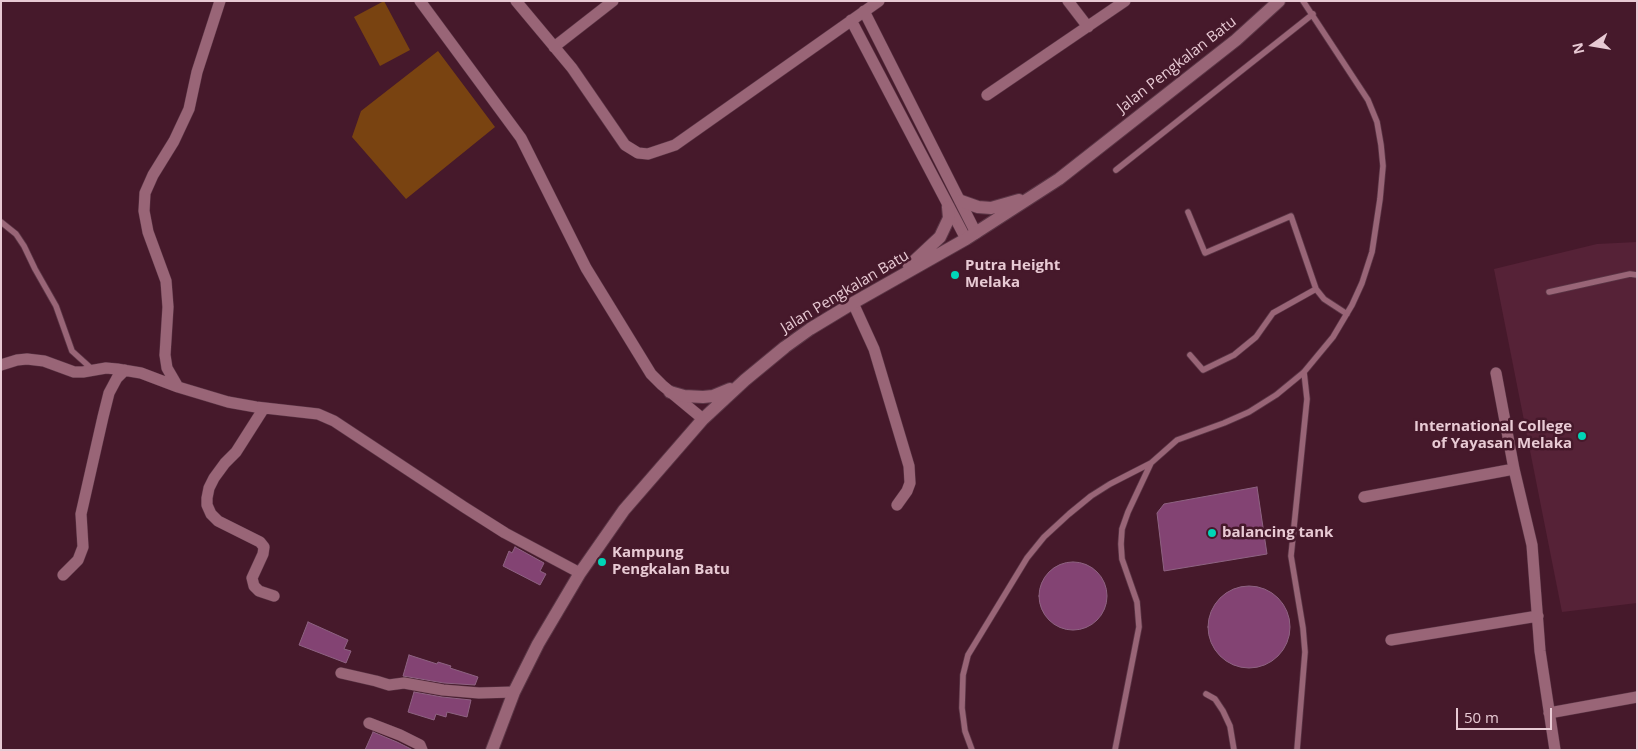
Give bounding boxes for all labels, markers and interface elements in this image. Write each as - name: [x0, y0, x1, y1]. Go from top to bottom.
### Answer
- street label: Jalan Pengkalan Batu: [1114, 13, 1240, 117]
- north arrow: [1568, 20, 1618, 70]
- text: N: [1567, 41, 1588, 56]
- street label: Jalan Pengkalan Batu: [778, 247, 912, 337]
- place label: Putra Height Melaka: [965, 257, 1060, 292]
- marker: Putra Height Melaka: [949, 269, 961, 281]
- place label: International College of Yayasan Melaka: [1414, 418, 1572, 453]
- marker: International College of Yayasan Melaka: [1576, 430, 1588, 442]
- place label: balancing tank: [1222, 524, 1333, 542]
- marker: balancing tank: [1206, 527, 1218, 539]
- place label: Kampung Pengkalan Batu: [612, 544, 730, 579]
- marker: Kampung Pengkalan Batu: [596, 556, 608, 568]
- scale bar: [1458, 698, 1554, 730]
- text: 50 m: [1464, 707, 1499, 727]

